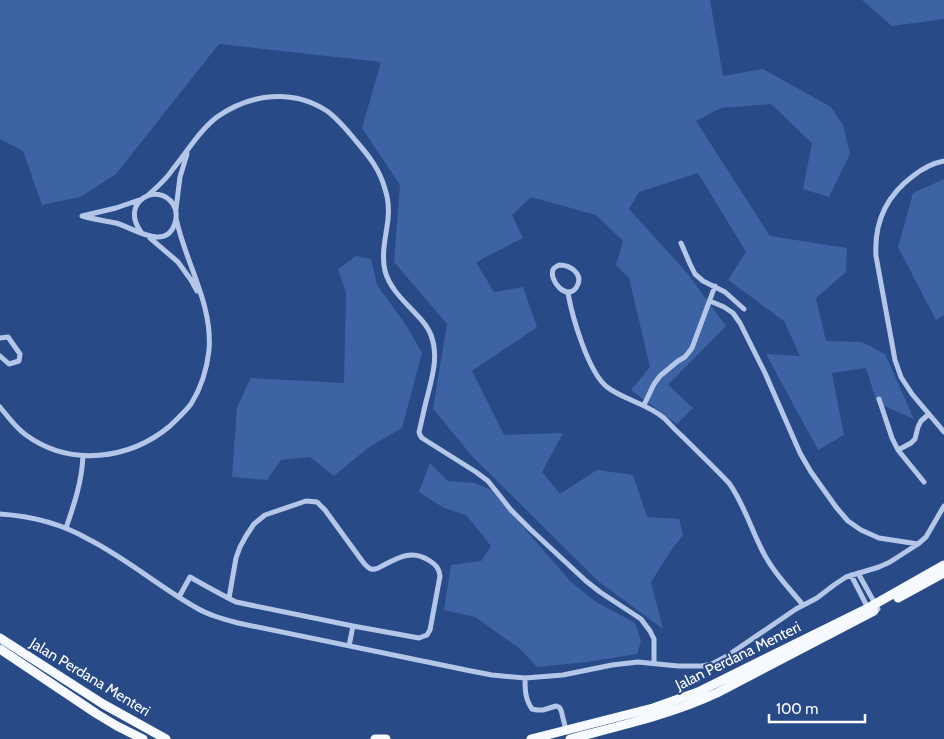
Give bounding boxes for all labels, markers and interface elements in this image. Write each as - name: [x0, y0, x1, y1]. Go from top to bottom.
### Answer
- street label: Jalan Perdana Menteri: [672, 618, 804, 695]
- street label: Jalan Perdana Menteri: [26, 633, 153, 720]
- scale bar: [769, 692, 865, 724]
- text: 100 m: [776, 700, 818, 718]

